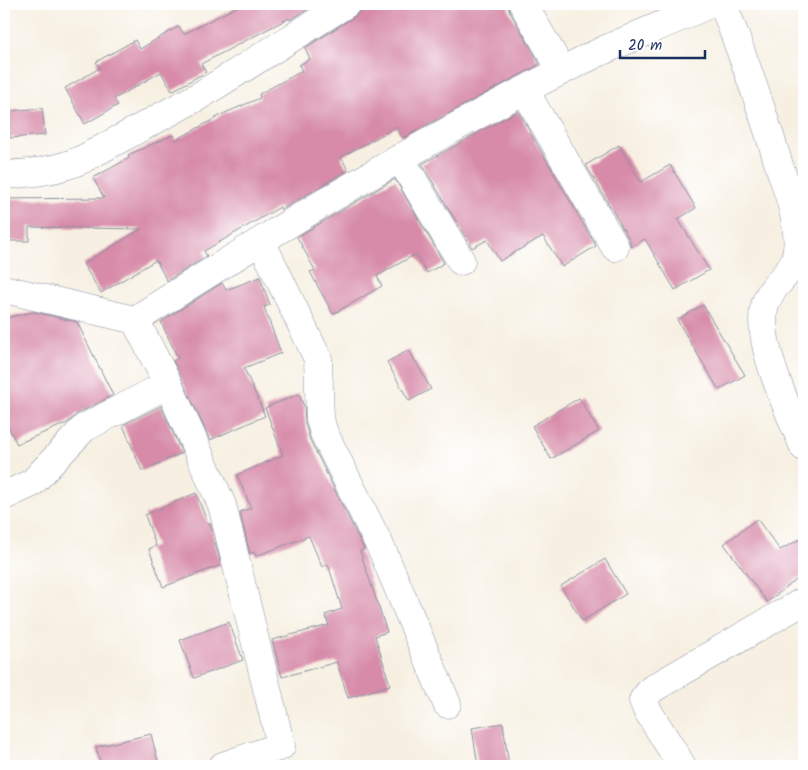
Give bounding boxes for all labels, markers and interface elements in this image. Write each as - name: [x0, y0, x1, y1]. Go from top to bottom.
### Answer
- scale bar: [620, 28, 706, 60]
- text: 20 m: [628, 34, 662, 58]

